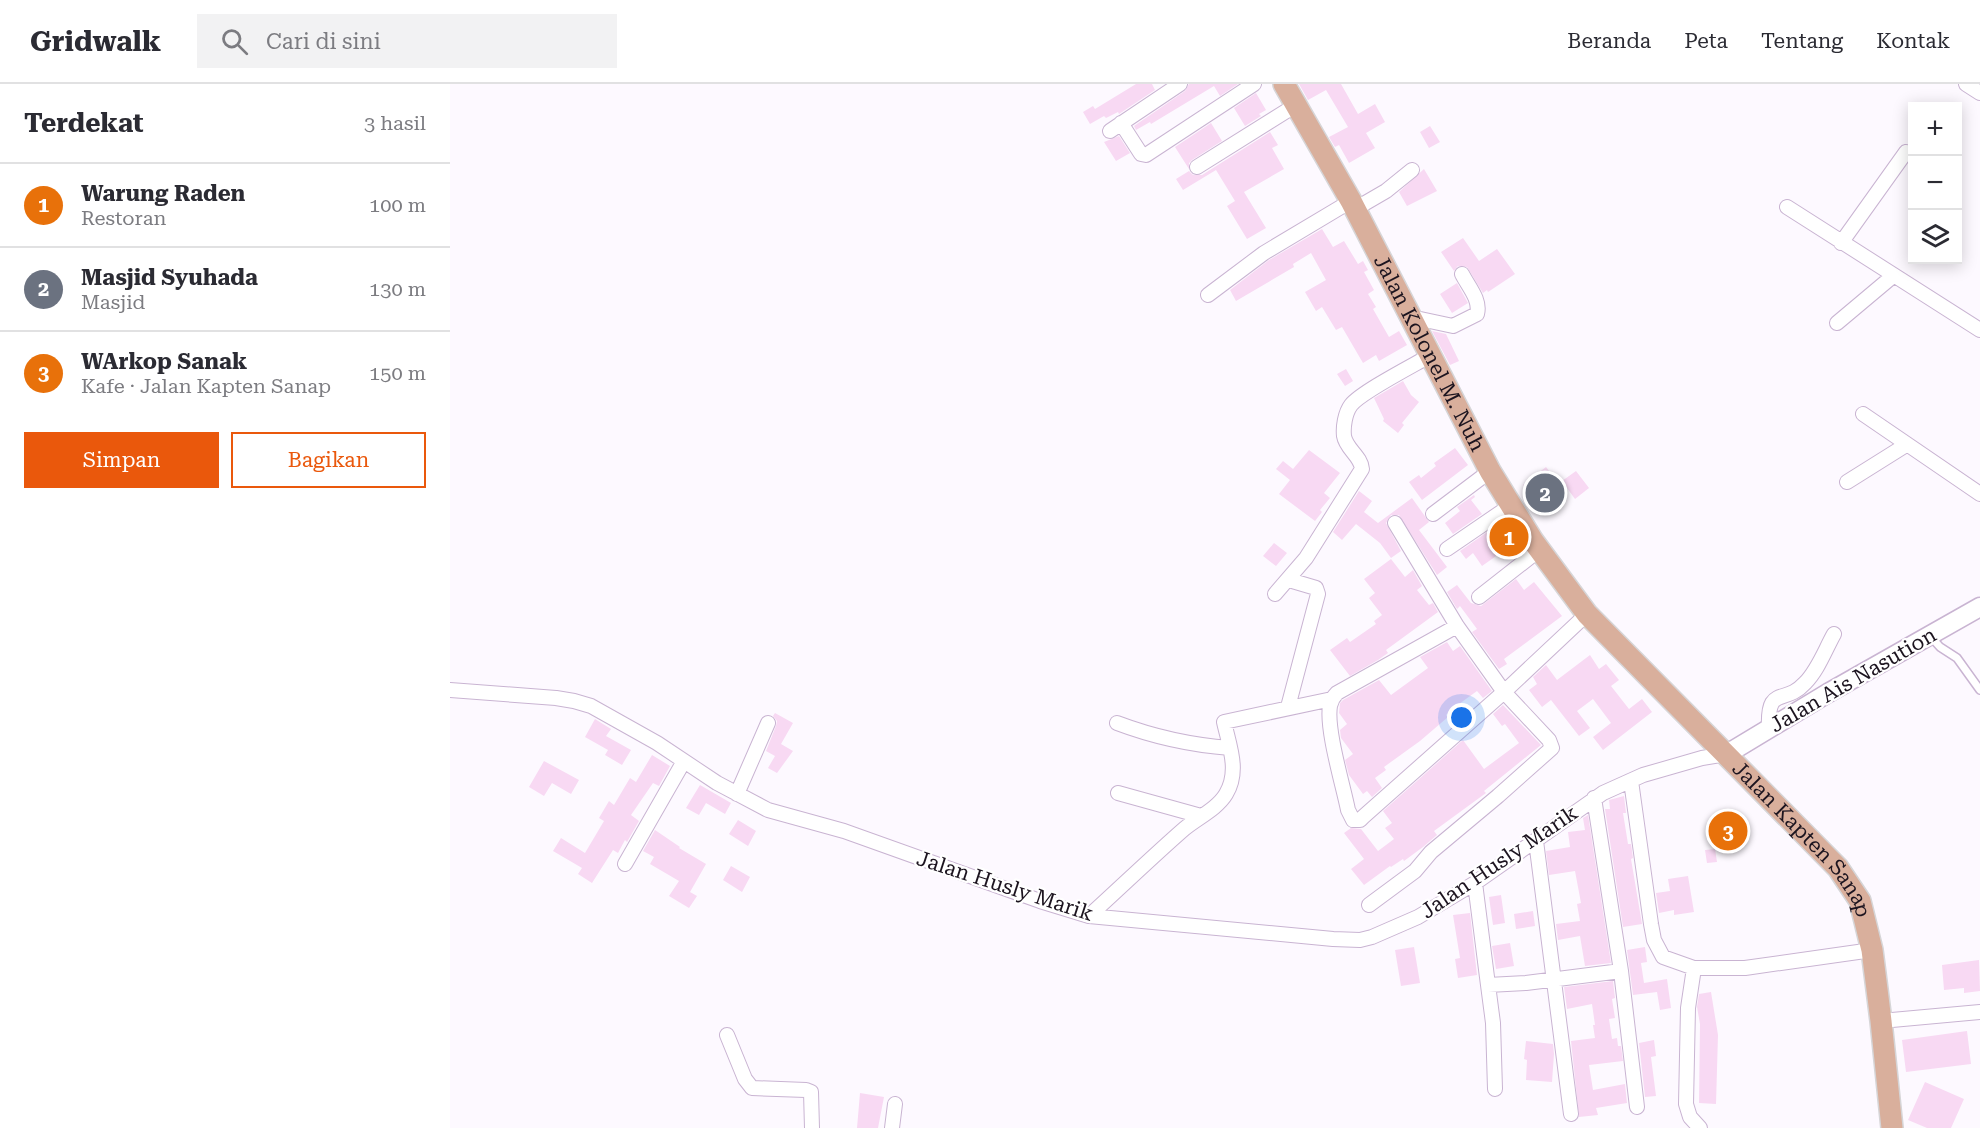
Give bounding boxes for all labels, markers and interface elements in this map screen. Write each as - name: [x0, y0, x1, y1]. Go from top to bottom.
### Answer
- search box: [197, 14, 617, 68]
- text: Gridwalk: [30, 25, 161, 58]
- icon: search: [218, 25, 251, 58]
- text: Cari di sini: [266, 29, 381, 54]
- text: Beranda: [1567, 29, 1651, 53]
- text: Peta: [1684, 29, 1728, 53]
- text: Tentang: [1761, 29, 1843, 53]
- text: Kontak: [1876, 29, 1950, 53]
- map controls: [1908, 102, 1962, 264]
- button: +: [1908, 102, 1962, 156]
- text: Terdekat: [24, 108, 144, 138]
- text: 3 hasil: [364, 111, 426, 135]
- button: −: [1908, 156, 1962, 210]
- text: Warung Raden: [81, 181, 245, 206]
- text: 1: [38, 193, 49, 217]
- text: 100 m: [369, 193, 426, 217]
- text: Restoran: [81, 206, 166, 230]
- button: layers: [1908, 210, 1962, 264]
- street label: Jalan Kolonel M. Nuh: [1369, 251, 1490, 456]
- text: Masjid Syuhada: [81, 265, 258, 290]
- text: 2: [38, 277, 49, 301]
- text: 130 m: [369, 277, 426, 301]
- text: Masjid: [81, 290, 145, 314]
- text: WArkop Sanak: [81, 349, 247, 374]
- text: 3: [38, 361, 49, 385]
- text: 150 m: [369, 361, 426, 385]
- text: Kafe · Jalan Kapten Sanap: [81, 374, 331, 398]
- button: Simpan: [24, 432, 219, 488]
- button: Bagikan: [231, 432, 426, 488]
- pin: 2: [1526, 470, 1564, 516]
- pin: 1: [1490, 514, 1528, 560]
- street label: Jalan Ais Nasution: [1766, 622, 1941, 737]
- your location: [1447, 703, 1476, 732]
- street label: Jalan Kapten Sanap: [1728, 756, 1876, 920]
- street label: Jalan Husly Marik: [1416, 801, 1582, 923]
- pin: 3: [1708, 808, 1748, 854]
- street label: Jalan Husly Marik: [914, 846, 1096, 926]

